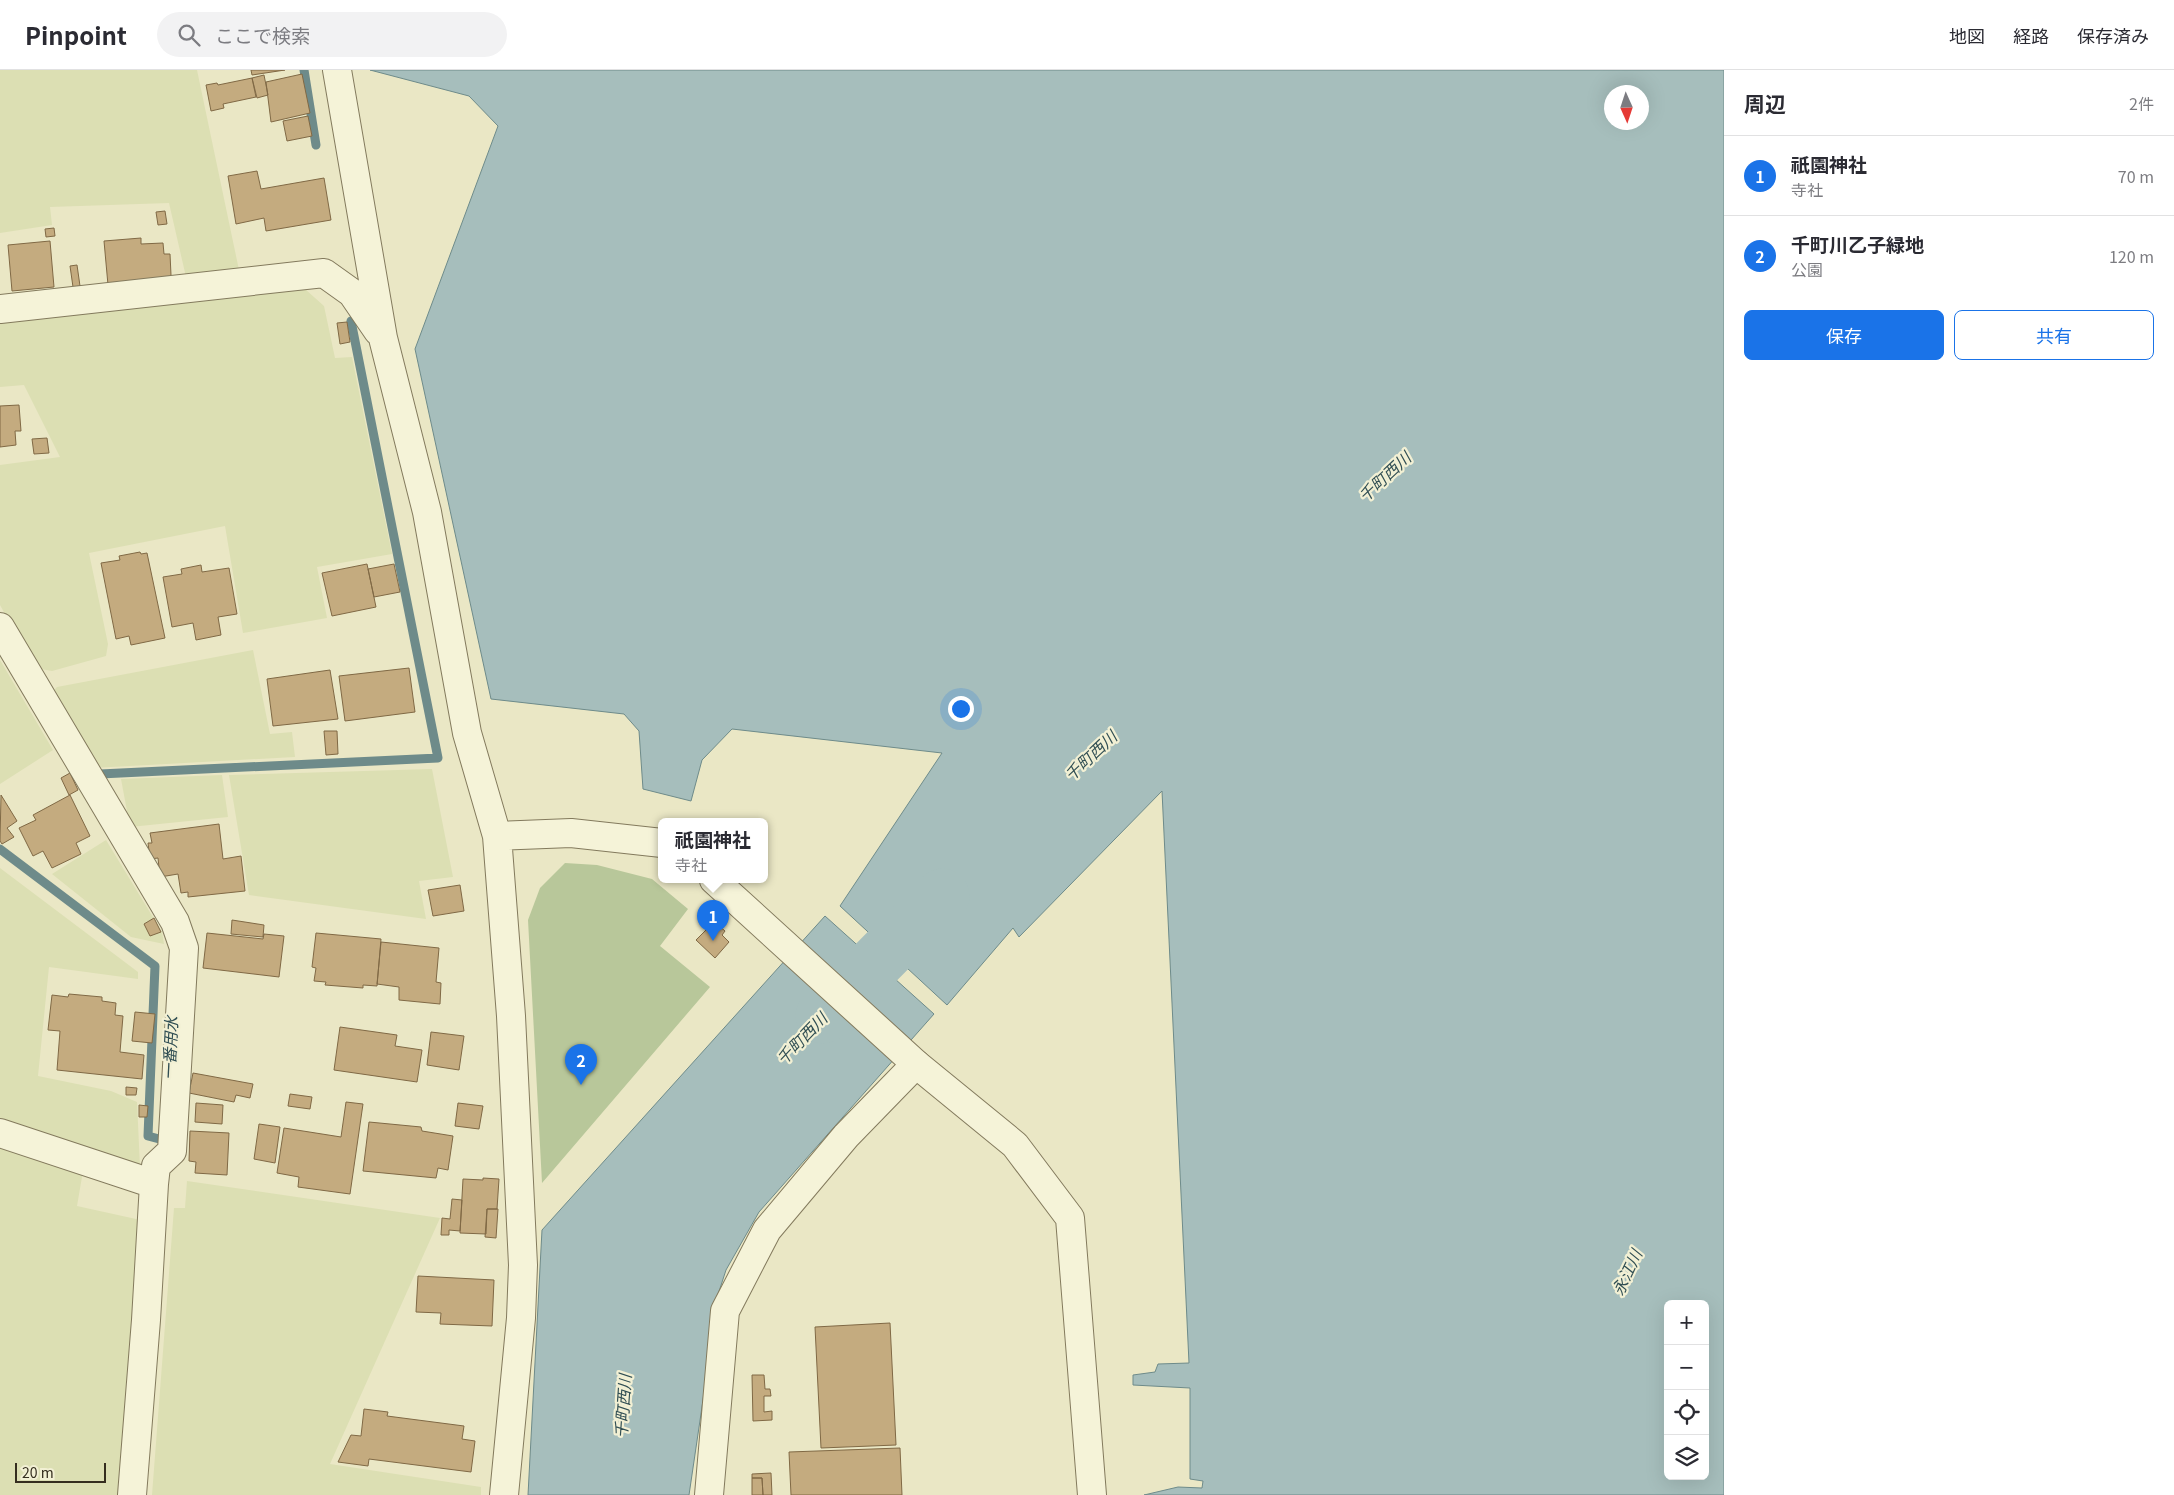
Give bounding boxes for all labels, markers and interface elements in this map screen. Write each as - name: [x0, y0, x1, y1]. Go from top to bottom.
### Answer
- search box: [157, 12, 507, 57]
- text: Pinpoint: [25, 17, 127, 52]
- icon: search: [175, 21, 203, 49]
- text: ここで検索: [215, 21, 310, 48]
- text: 地図: [1949, 22, 1985, 48]
- text: 経路: [2013, 22, 2049, 48]
- text: 保存済み: [2077, 22, 2149, 48]
- north arrow: [1604, 85, 1649, 130]
- text: 周辺: [1744, 88, 1786, 118]
- text: 2件: [2129, 91, 2154, 115]
- text: 祇園神社: [1791, 150, 1867, 177]
- text: 1: [1755, 164, 1765, 188]
- text: 70 m: [2118, 164, 2154, 188]
- text: 寺社: [1791, 177, 1823, 201]
- text: 千町川乙子緑地: [1791, 230, 1924, 257]
- text: 2: [1755, 244, 1765, 268]
- text: 120 m: [2109, 244, 2154, 268]
- text: 公園: [1791, 257, 1823, 281]
- button: 保存: [1744, 310, 1944, 360]
- button: 共有: [1954, 310, 2154, 360]
- water label: 千町西川: [1352, 444, 1417, 507]
- your location: [948, 696, 974, 722]
- water label: 千町西川: [1058, 723, 1123, 786]
- popup: [658, 818, 768, 883]
- text: 祇園神社: [675, 825, 751, 852]
- text: 寺社: [675, 852, 707, 876]
- pin: 1: [697, 900, 729, 941]
- water label: 千町西川: [770, 1005, 833, 1069]
- water label: 一番用水: [155, 1013, 183, 1081]
- pin: 2: [565, 1044, 597, 1085]
- water label: 永江川: [1605, 1243, 1648, 1299]
- map controls: [1664, 1300, 1709, 1480]
- button: +: [1664, 1300, 1709, 1345]
- button: −: [1664, 1345, 1709, 1390]
- water label: 千町西川: [608, 1371, 636, 1439]
- button: locate: [1664, 1390, 1709, 1435]
- button: layers: [1664, 1435, 1709, 1480]
- scale bar: [15, 1460, 106, 1483]
- text: 20 m: [22, 1462, 54, 1482]

